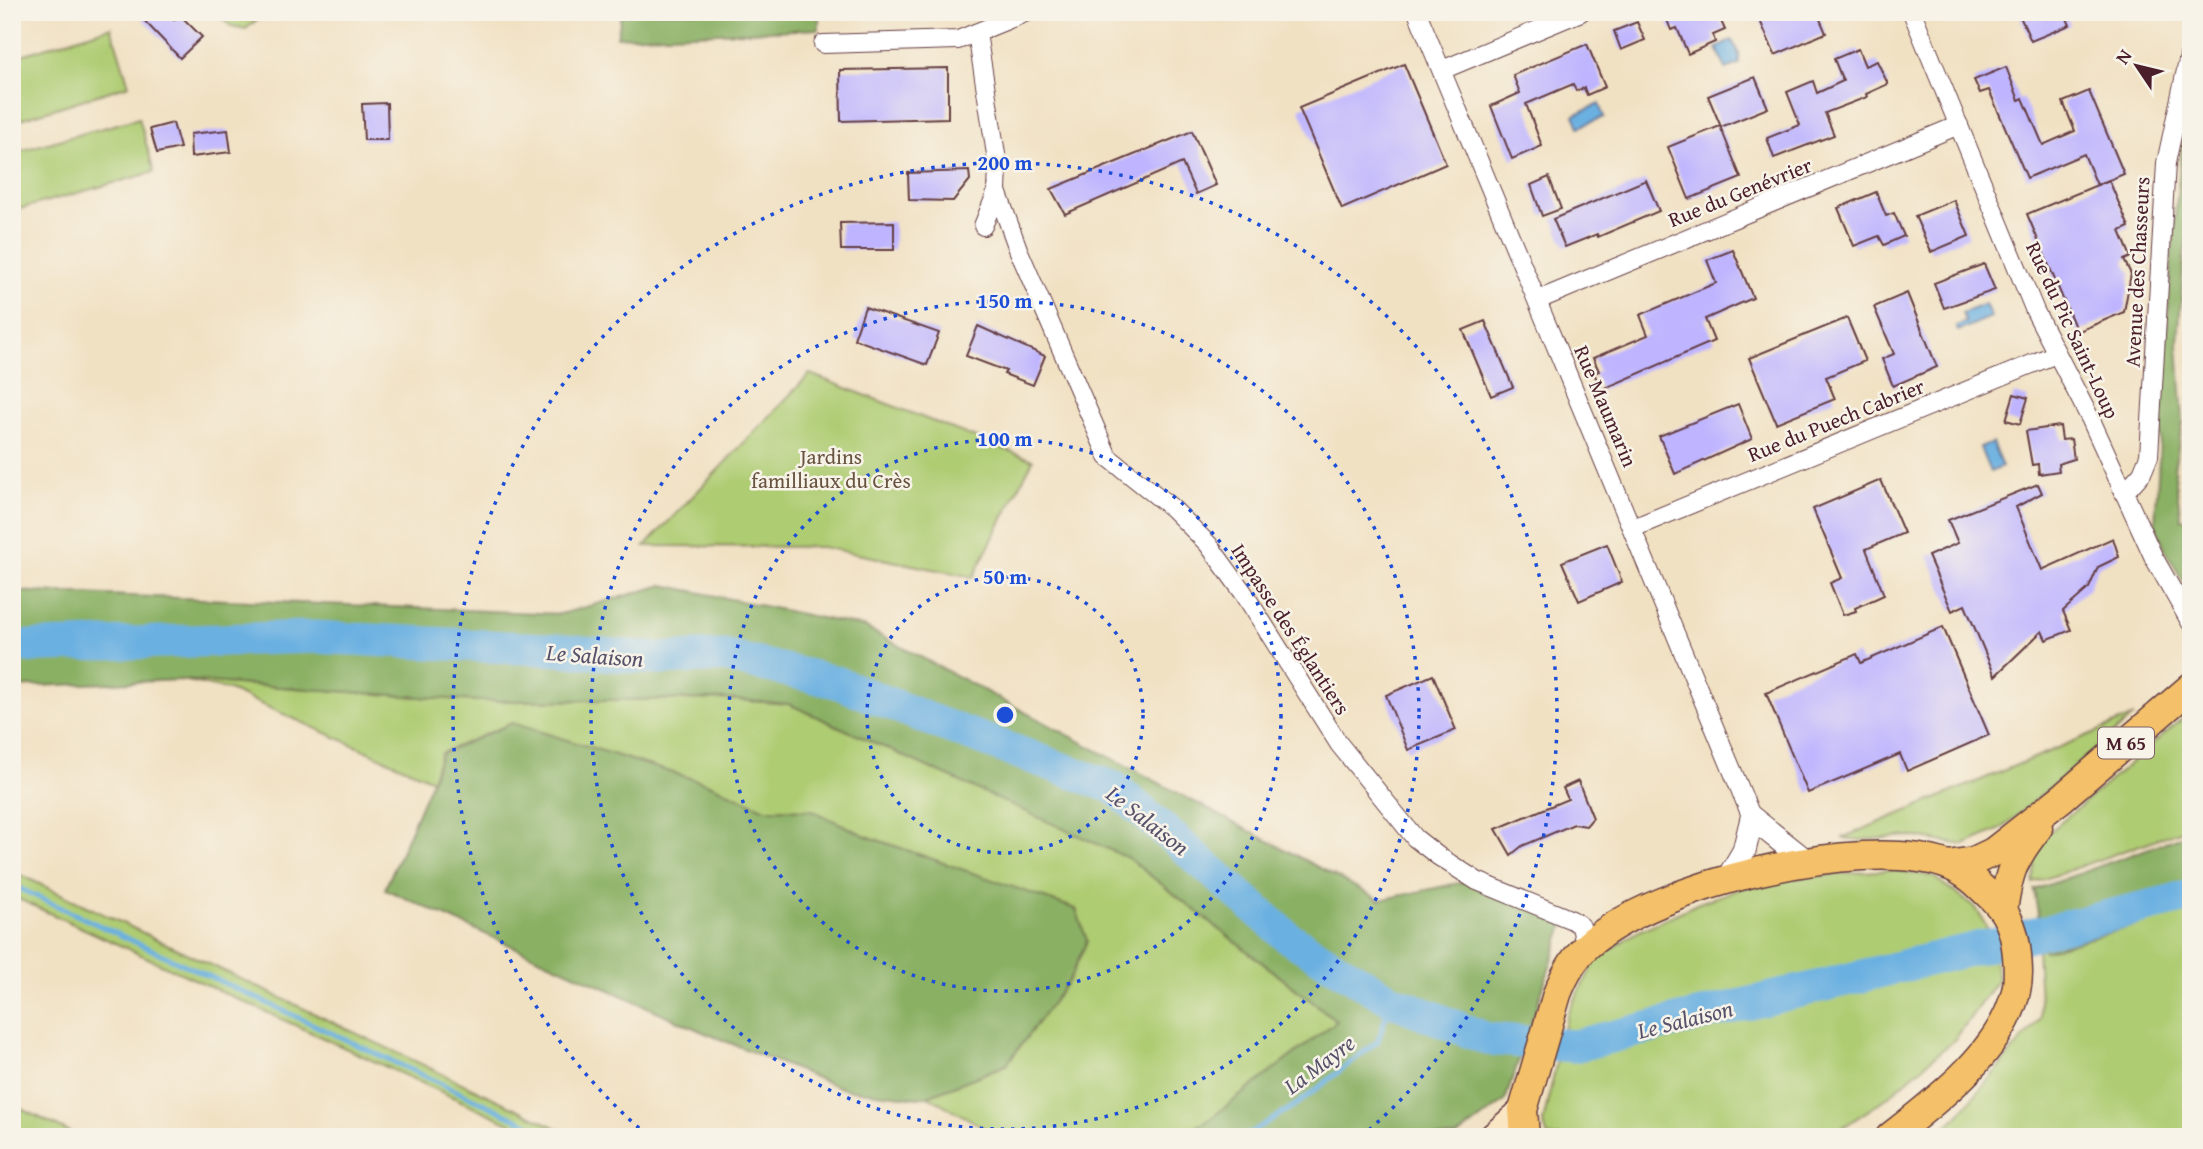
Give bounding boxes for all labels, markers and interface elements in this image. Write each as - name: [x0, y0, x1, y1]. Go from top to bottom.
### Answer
- north arrow: [2102, 32, 2172, 102]
- text: N: [2108, 43, 2138, 69]
- text: 200 m: [977, 147, 1033, 178]
- street label: Rue du Genévrier: [1663, 149, 1817, 235]
- street label: Avenue des Chasseurs: [2117, 176, 2157, 368]
- street label: Rue du Pic Saint-Loup: [2018, 236, 2128, 424]
- text: 150 m: [977, 285, 1033, 316]
- street label: Rue Maumarin: [1566, 340, 1646, 472]
- street label: Rue du Puech Cabrier: [1743, 370, 1929, 470]
- text: 100 m: [977, 423, 1033, 454]
- park label: Jardins familliaux du Crès: [751, 441, 911, 496]
- street label: Impasse des Églantiers: [1224, 537, 1358, 721]
- text: 50 m: [983, 561, 1027, 592]
- water label: Le Salaison: [544, 635, 645, 675]
- centre of rings: [993, 703, 1017, 727]
- road number: M 65: [2098, 728, 2154, 758]
- water label: Le Salaison: [1099, 776, 1197, 863]
- water label: Le Salaison: [1633, 991, 1737, 1047]
- water label: La Mayre: [1276, 1026, 1362, 1102]

